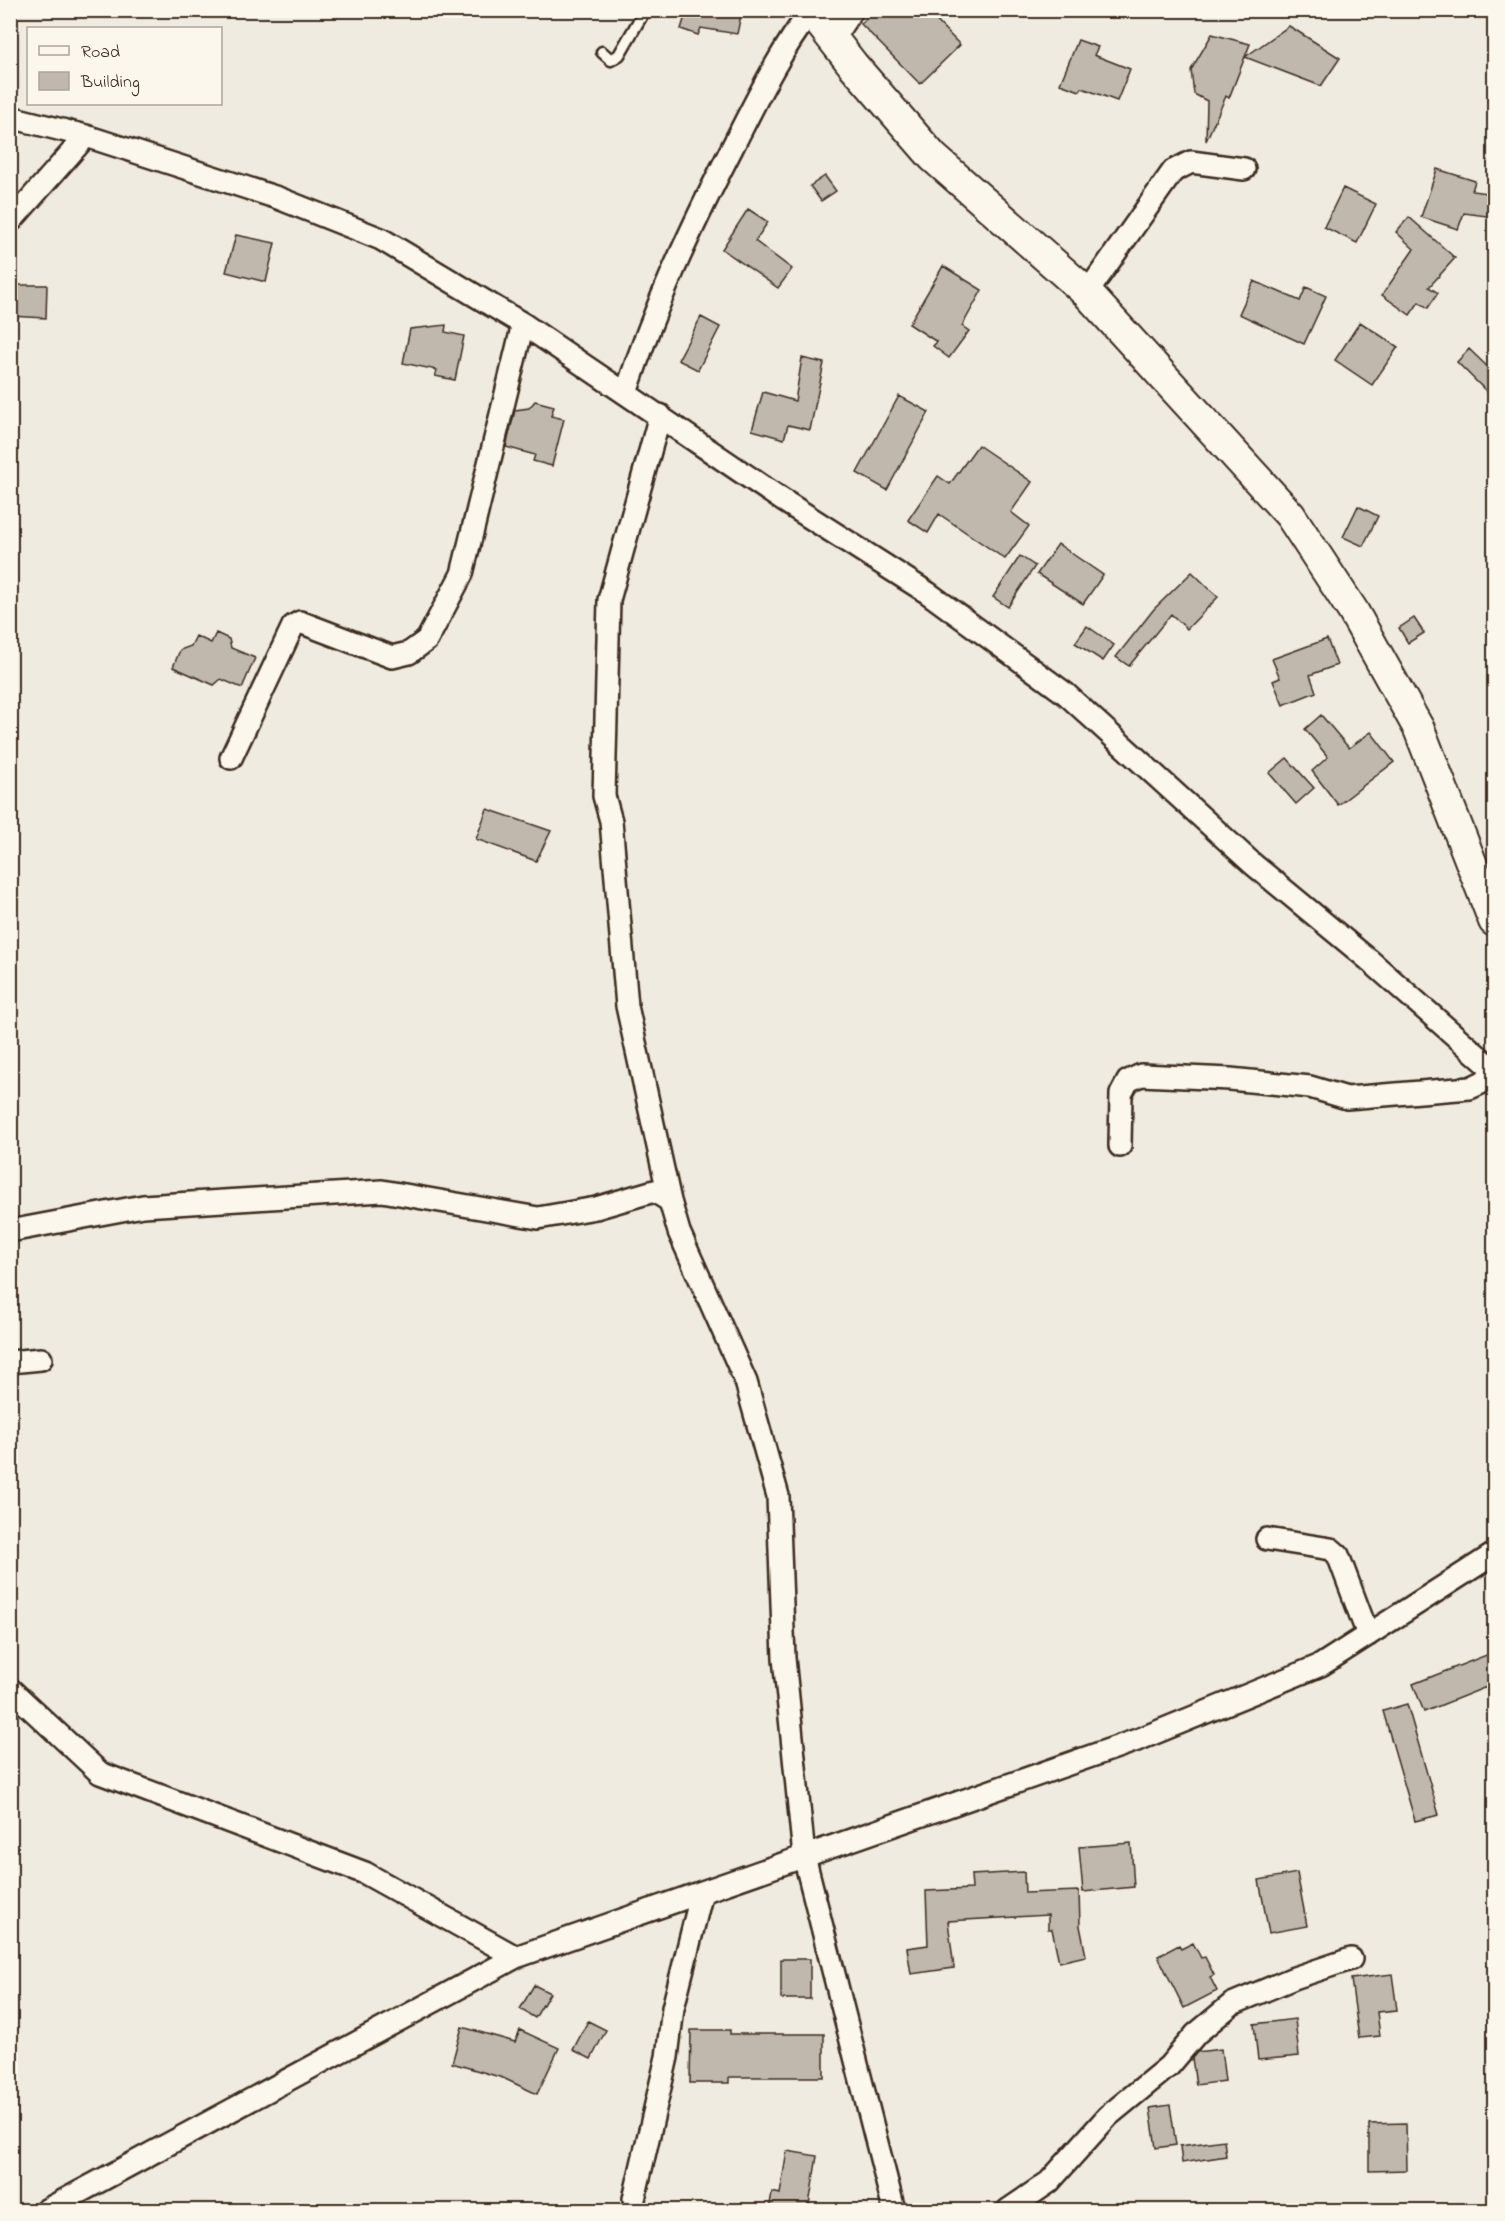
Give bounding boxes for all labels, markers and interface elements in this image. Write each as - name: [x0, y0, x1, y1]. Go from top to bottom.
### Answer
- legend: [27, 27, 222, 105]
- text: Road: [81, 40, 120, 66]
- text: Building: [80, 70, 140, 97]

